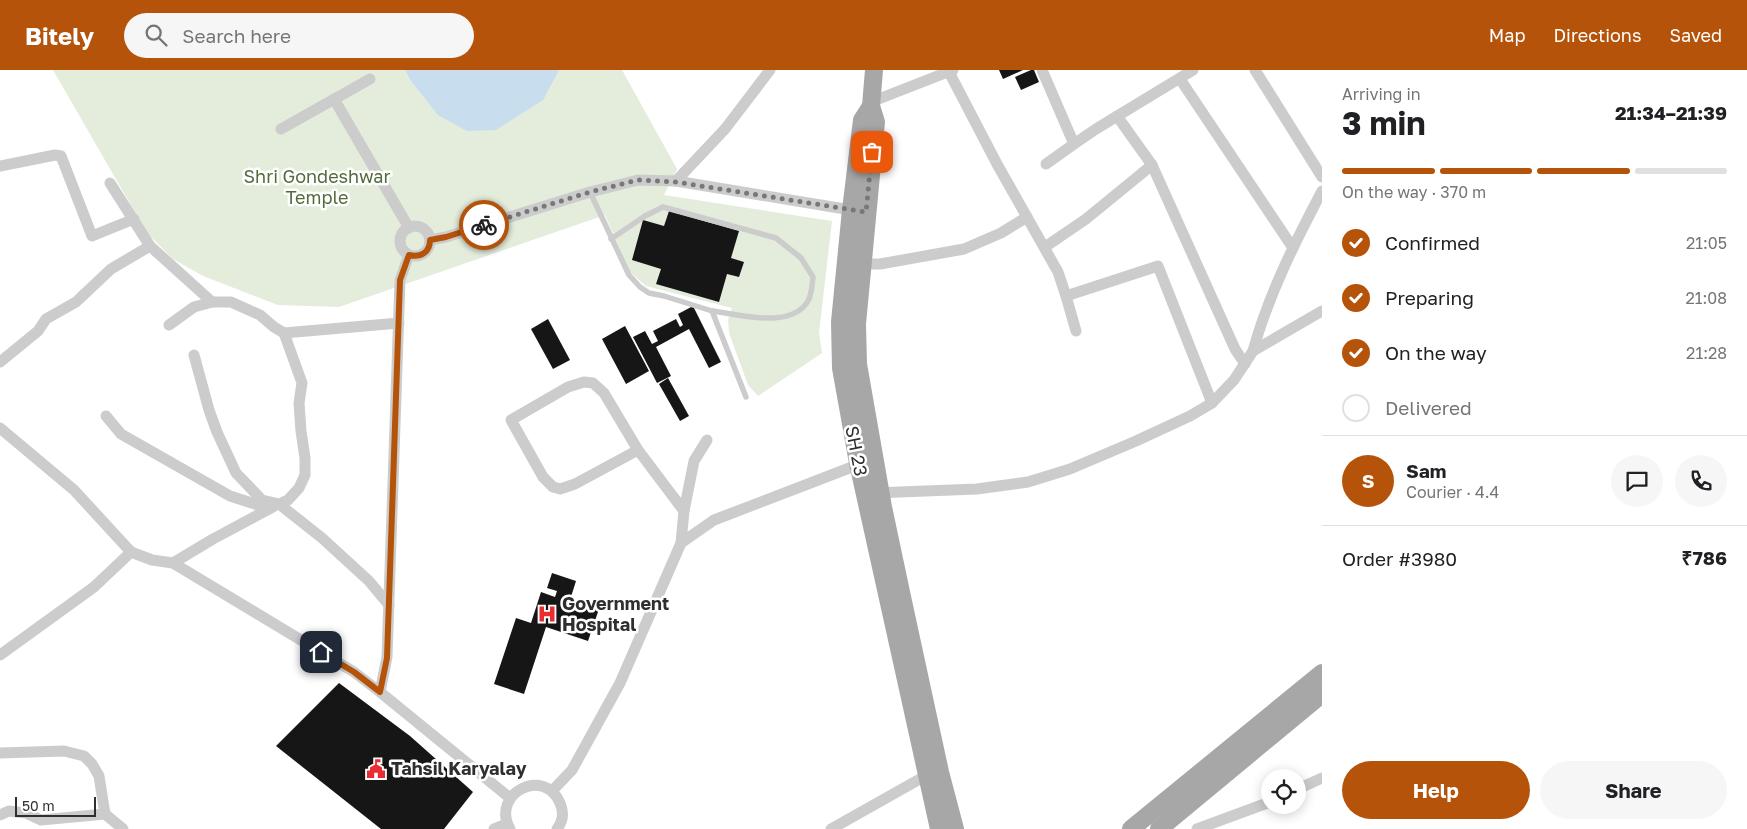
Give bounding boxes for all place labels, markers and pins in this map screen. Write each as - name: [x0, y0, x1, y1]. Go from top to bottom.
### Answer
- pin: [851, 131, 893, 173]
- place label: Government Hospital: [562, 592, 669, 635]
- hospital icon: Government Hospital: [536, 603, 558, 625]
- pin: [300, 631, 342, 673]
- place label: Tahsil Karyalay: [391, 757, 527, 779]
- public building icon: Tahsil Karyalay: [365, 758, 387, 780]

